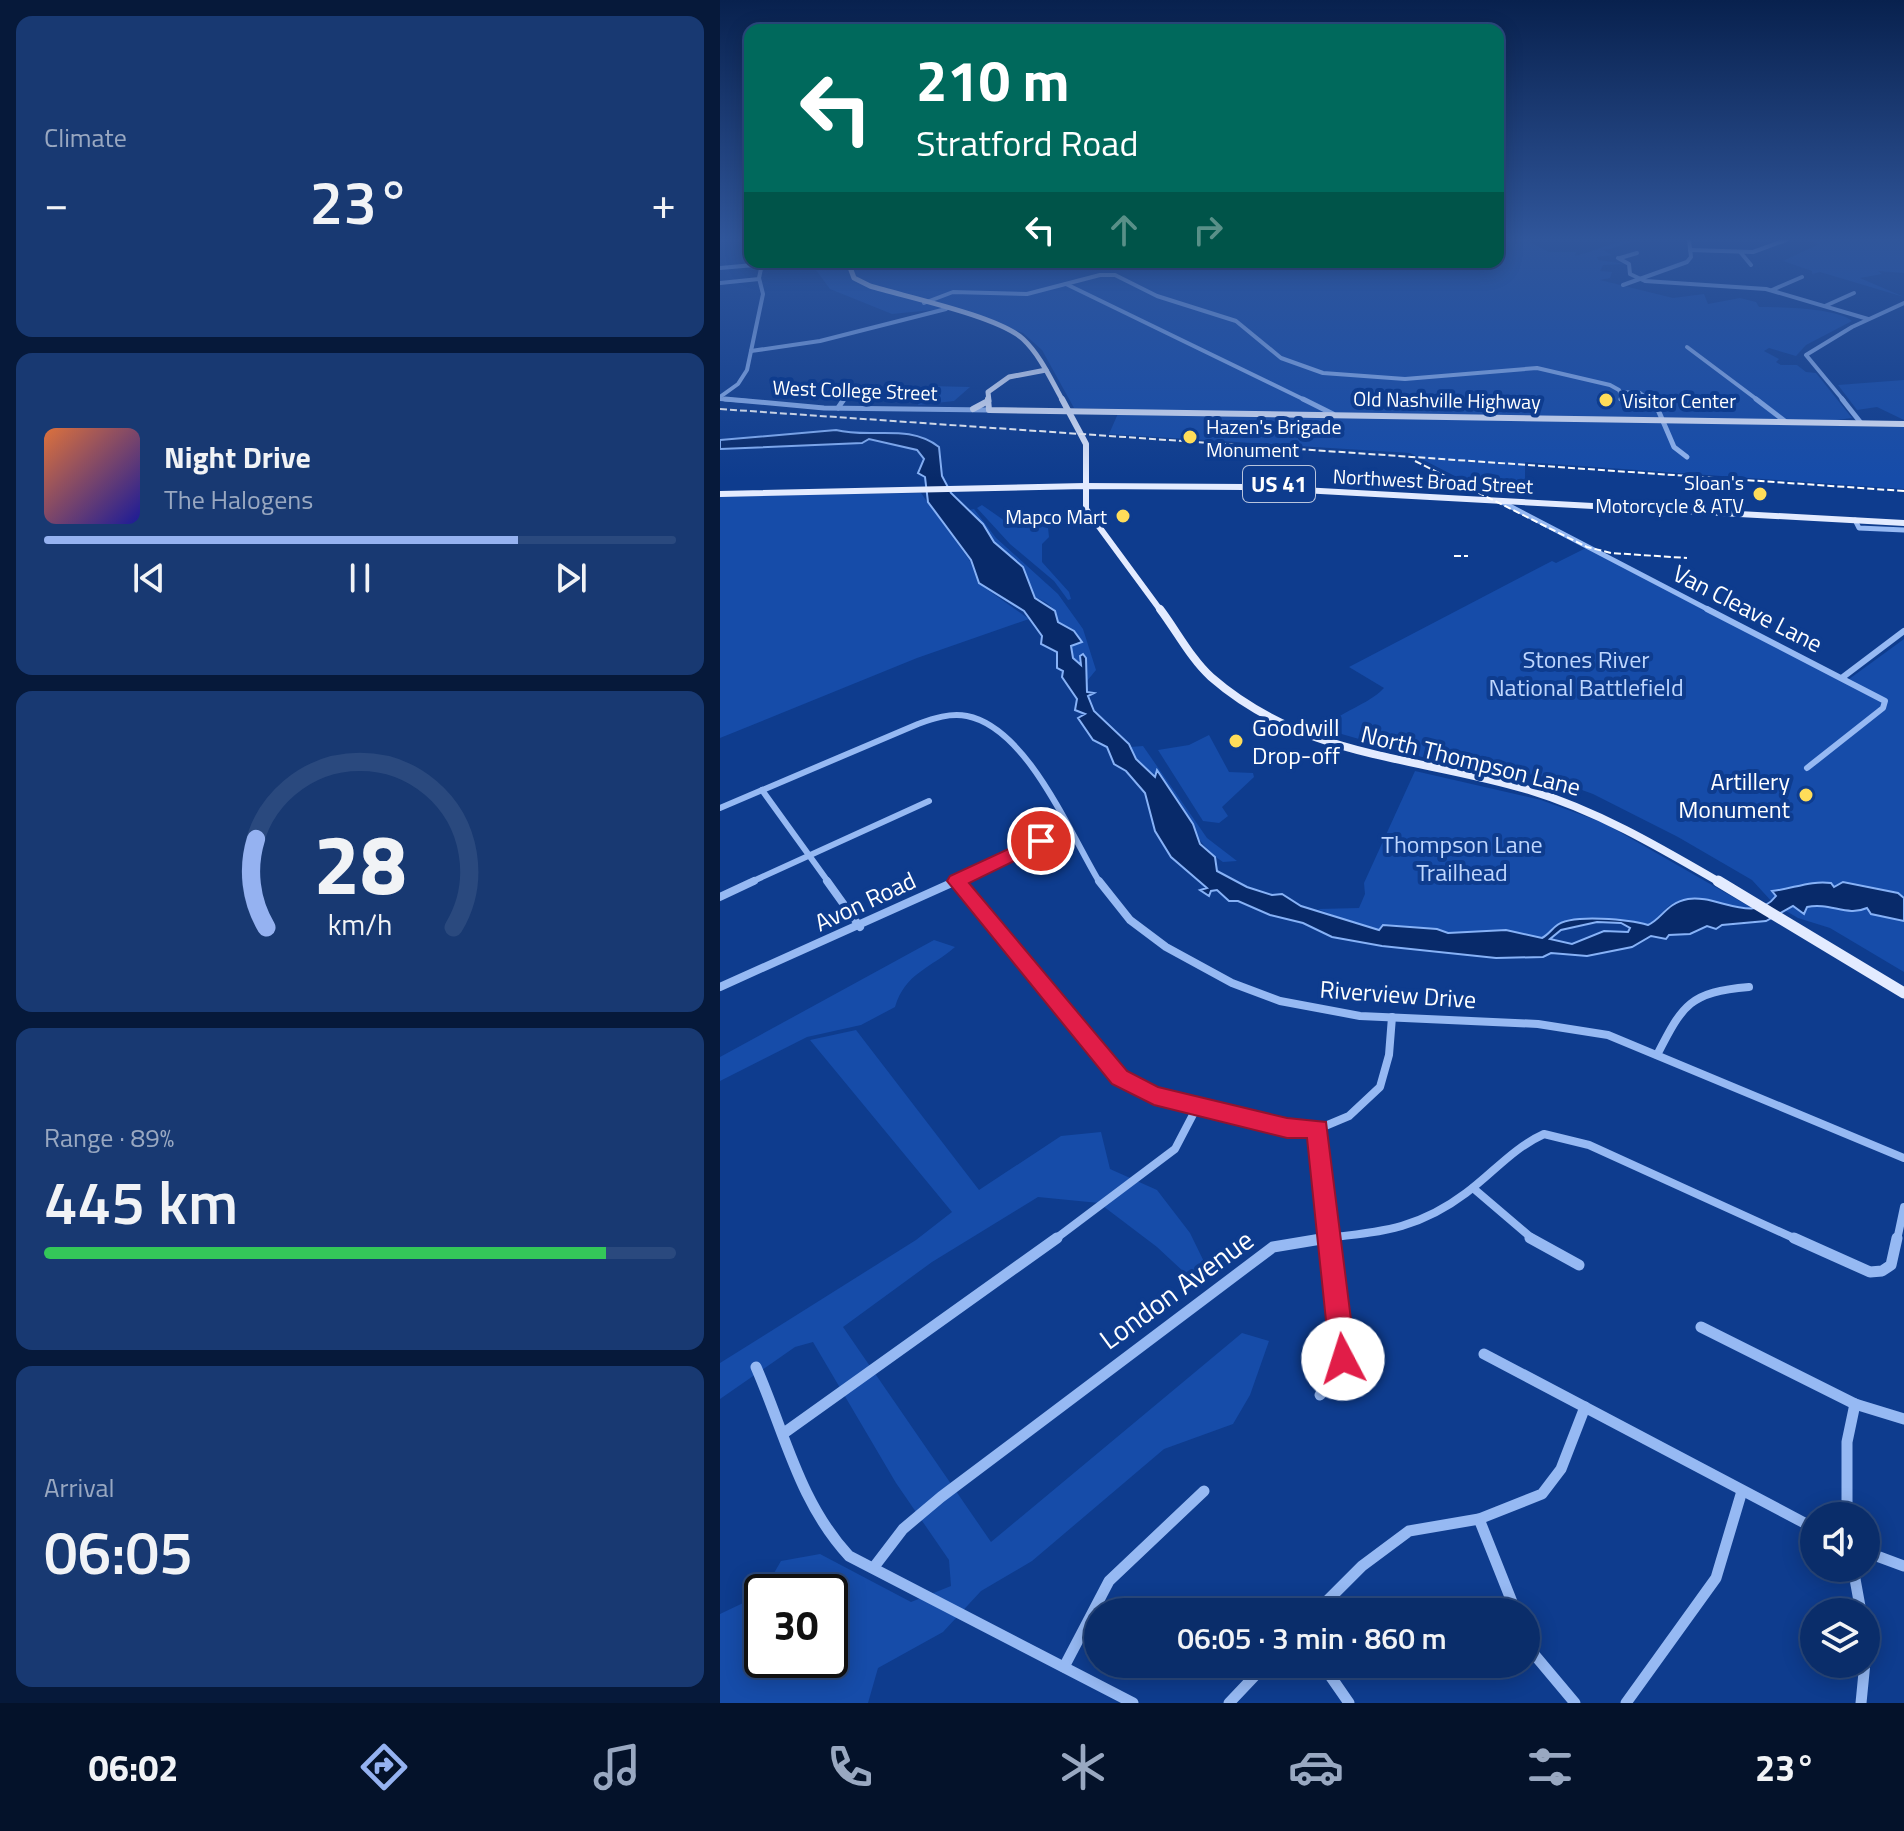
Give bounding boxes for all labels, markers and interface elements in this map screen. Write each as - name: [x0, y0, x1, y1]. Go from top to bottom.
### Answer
- text: 210 m: [916, 38, 1069, 123]
- icon: left: [784, 56, 888, 160]
- text: Stratford Road: [916, 115, 1138, 170]
- text: Climate: [44, 118, 127, 157]
- text: 23°: [310, 156, 410, 247]
- text: −: [44, 169, 69, 236]
- text: +: [651, 169, 676, 236]
- icon: left: [1018, 208, 1062, 252]
- icon: ahead: [1102, 208, 1146, 252]
- icon: right: [1186, 208, 1230, 252]
- street label: West College Street: [772, 372, 938, 408]
- street label: Old Nashville Highway: [1353, 383, 1541, 417]
- place label: Visitor Center: [1622, 385, 1736, 416]
- marker: Visitor Center: [1597, 391, 1615, 409]
- place label: Hazen's Brigade Monument: [1206, 411, 1342, 465]
- marker: Hazen's Brigade Monument: [1181, 428, 1199, 446]
- text: Night Drive: [164, 434, 311, 480]
- street label: Northwest Broad Street: [1332, 460, 1534, 502]
- road number: US 41: [1243, 466, 1315, 502]
- place label: Sloan's Motorcycle & ATV: [1595, 467, 1744, 521]
- text: The Halogens: [164, 480, 313, 519]
- marker: Sloan's Motorcycle & ATV: [1751, 485, 1769, 503]
- place label: Mapco Mart: [1005, 501, 1107, 532]
- marker: Mapco Mart: [1114, 507, 1132, 525]
- street label: Van Cleave Lane: [1667, 555, 1829, 661]
- icon: previous: [127, 556, 171, 600]
- icon: pause: [338, 556, 382, 600]
- icon: next: [549, 556, 593, 600]
- park label: Stones River National Battlefield: [1488, 641, 1684, 705]
- place label: Goodwill Drop-off: [1252, 709, 1340, 773]
- street label: North Thompson Lane: [1357, 715, 1585, 805]
- marker: Goodwill Drop-off: [1227, 732, 1245, 750]
- place label: Artillery Monument: [1678, 763, 1791, 827]
- marker: Artillery Monument: [1797, 786, 1815, 804]
- text: 28: [313, 799, 407, 925]
- pin: [1007, 807, 1075, 875]
- icon: arrive: [1019, 819, 1063, 863]
- park label: Thompson Lane Trailhead: [1381, 826, 1543, 890]
- street label: Avon Road: [808, 862, 922, 940]
- text: km/h: [328, 903, 392, 946]
- street label: Riverview Drive: [1319, 971, 1477, 1017]
- text: Range · 89%: [44, 1118, 174, 1157]
- text: 445 km: [44, 1156, 238, 1247]
- street label: London Avenue: [1090, 1218, 1262, 1360]
- position arrow: [1301, 1317, 1385, 1401]
- text: Arrival: [44, 1468, 115, 1507]
- map controls: [1800, 1502, 1880, 1678]
- button: sound: [1800, 1502, 1880, 1582]
- text: 06:05: [44, 1506, 193, 1597]
- speed limit sign: 30: [744, 1574, 848, 1678]
- button: layers: [1800, 1598, 1880, 1678]
- text: 06:05 · 3 min · 860 m: [1177, 1615, 1447, 1661]
- icon: directions: [356, 1739, 412, 1795]
- icon: music: [589, 1739, 645, 1795]
- icon: phone: [822, 1739, 878, 1795]
- icon: climate: [1055, 1739, 1111, 1795]
- icon: car: [1288, 1739, 1344, 1795]
- icon: filters: [1522, 1739, 1578, 1795]
- text: 06:02: [89, 1740, 178, 1795]
- text: 23°: [1755, 1740, 1815, 1795]

